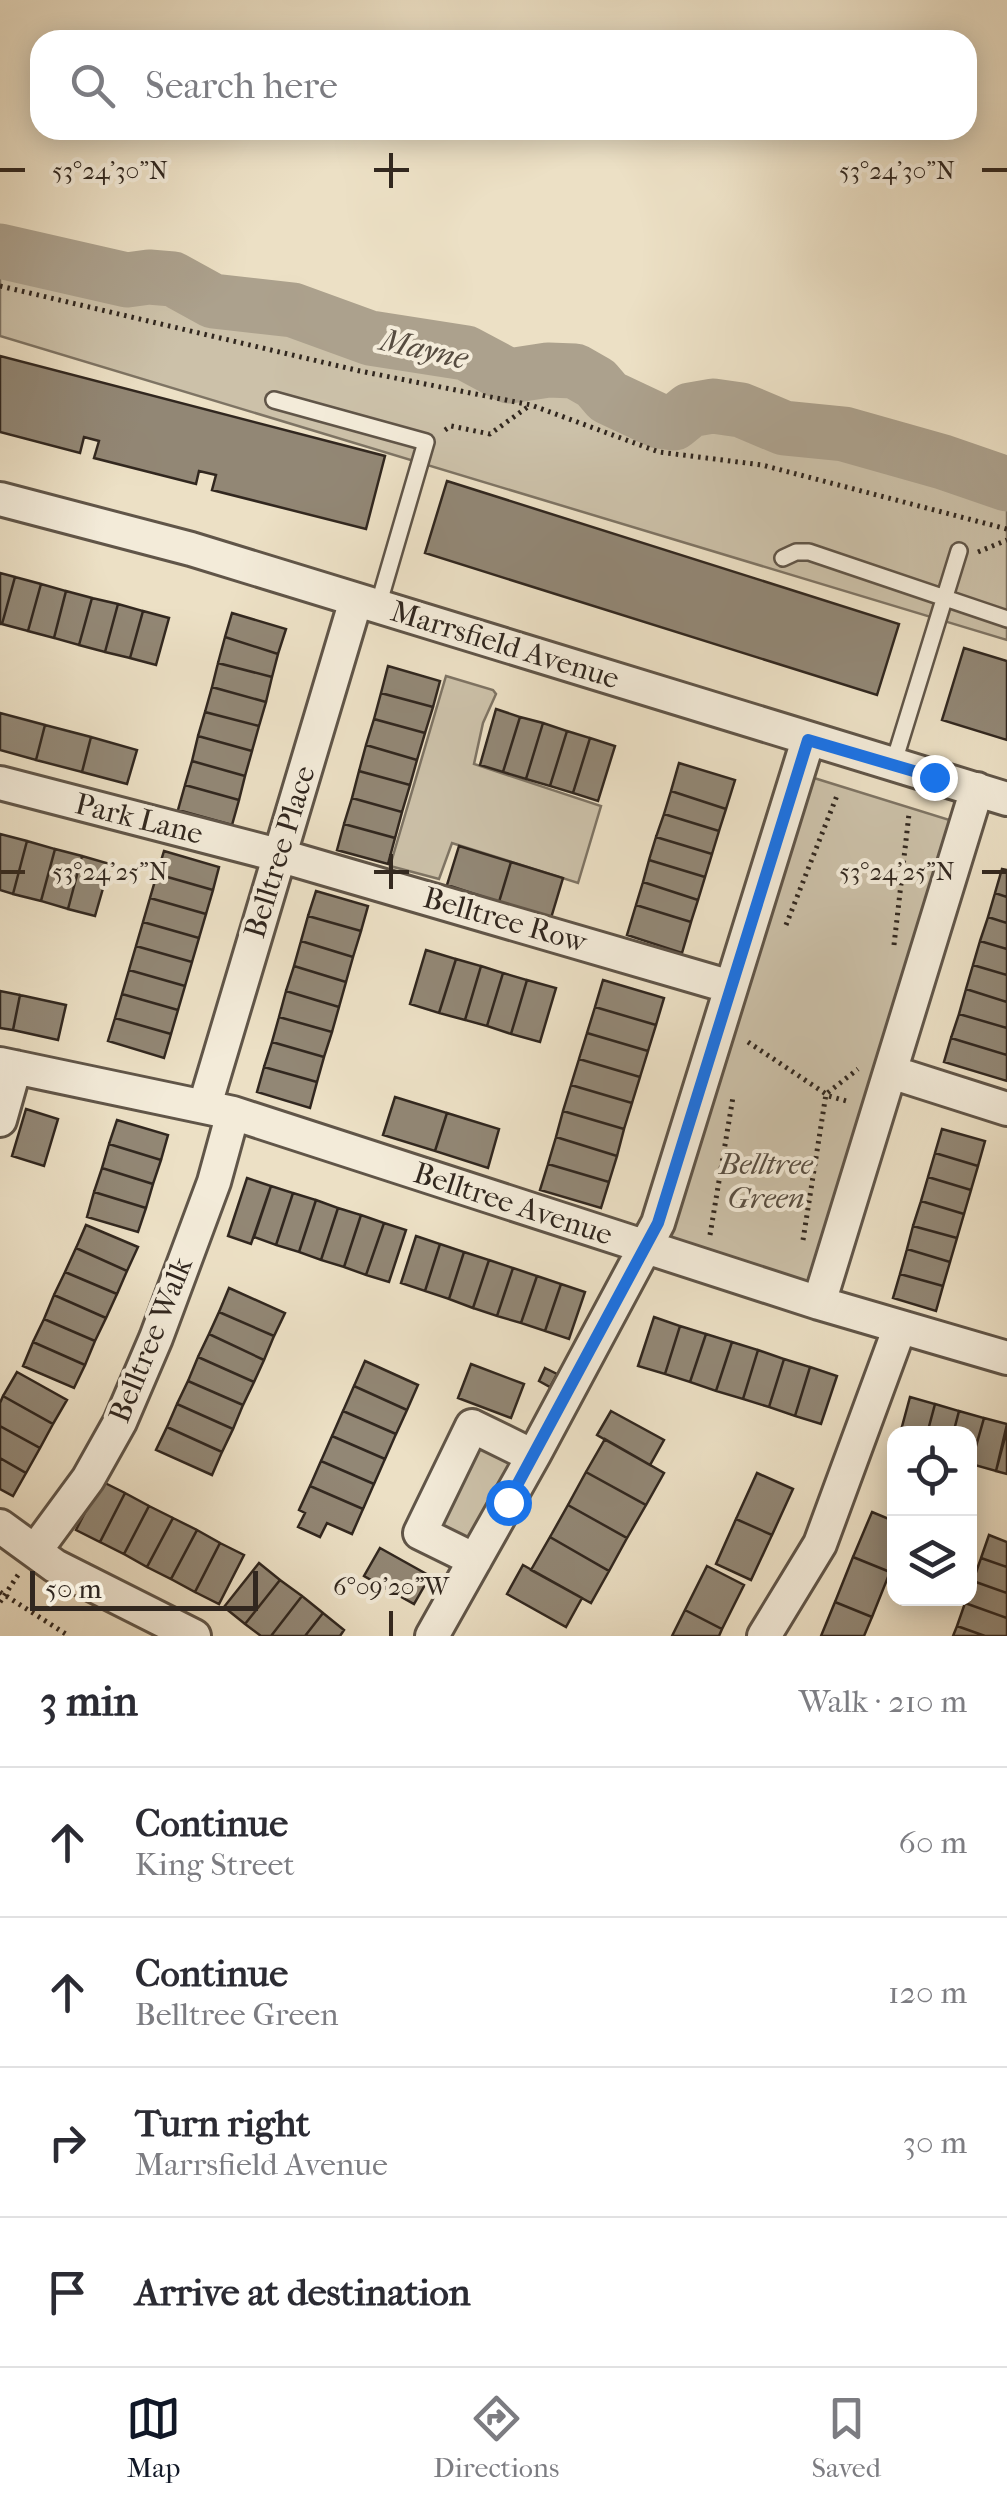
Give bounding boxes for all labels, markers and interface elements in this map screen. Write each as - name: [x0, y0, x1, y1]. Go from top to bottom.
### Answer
- search box: [30, 30, 977, 140]
- icon: search: [65, 58, 120, 113]
- text: Search here: [145, 63, 338, 108]
- text: 53°24'30"N: [52, 156, 168, 185]
- text: 53°24'30"N: [839, 156, 955, 185]
- water label: Mayne: [375, 321, 472, 377]
- street label: Marrsfield Avenue: [387, 594, 624, 696]
- route end: [912, 755, 958, 801]
- street label: Belltree Place: [237, 761, 323, 942]
- street label: Park Lane: [72, 786, 207, 852]
- text: 53°24'25"N: [52, 857, 168, 886]
- text: 53°24'25"N: [839, 857, 955, 886]
- street label: Belltree Row: [419, 880, 591, 960]
- park label: Belltree Green: [717, 1147, 814, 1216]
- street label: Belltree Avenue: [409, 1155, 617, 1253]
- street label: Belltree Walk: [102, 1252, 200, 1428]
- map controls: [887, 1426, 977, 1606]
- button: locate: [887, 1426, 977, 1516]
- route start: [486, 1480, 532, 1526]
- button: layers: [887, 1516, 977, 1606]
- scale bar: [30, 1566, 258, 1610]
- text: 50 m: [45, 1572, 102, 1605]
- text: 6°09'20"W: [333, 1572, 450, 1601]
- text: 3 min: [40, 1677, 138, 1726]
- text: Walk · 210 m: [799, 1683, 967, 1720]
- text: Continue: [135, 1801, 288, 1846]
- icon: ahead: [40, 1815, 95, 1870]
- text: 60 m: [899, 1824, 967, 1861]
- text: King Street: [135, 1846, 295, 1883]
- text: Continue: [135, 1951, 288, 1996]
- icon: ahead: [40, 1965, 95, 2020]
- text: 120 m: [888, 1974, 967, 2011]
- text: Belltree Green: [135, 1996, 339, 2033]
- text: Turn right: [135, 2101, 310, 2146]
- icon: right: [40, 2115, 95, 2170]
- text: 30 m: [903, 2124, 967, 2161]
- text: Marrsfield Avenue: [135, 2146, 388, 2183]
- icon: arrive: [40, 2265, 95, 2320]
- text: Arrive at destination: [135, 2270, 471, 2315]
- tab: Map: [126, 2391, 181, 2484]
- tab: Directions: [433, 2391, 559, 2484]
- tab: Saved: [811, 2391, 881, 2484]

